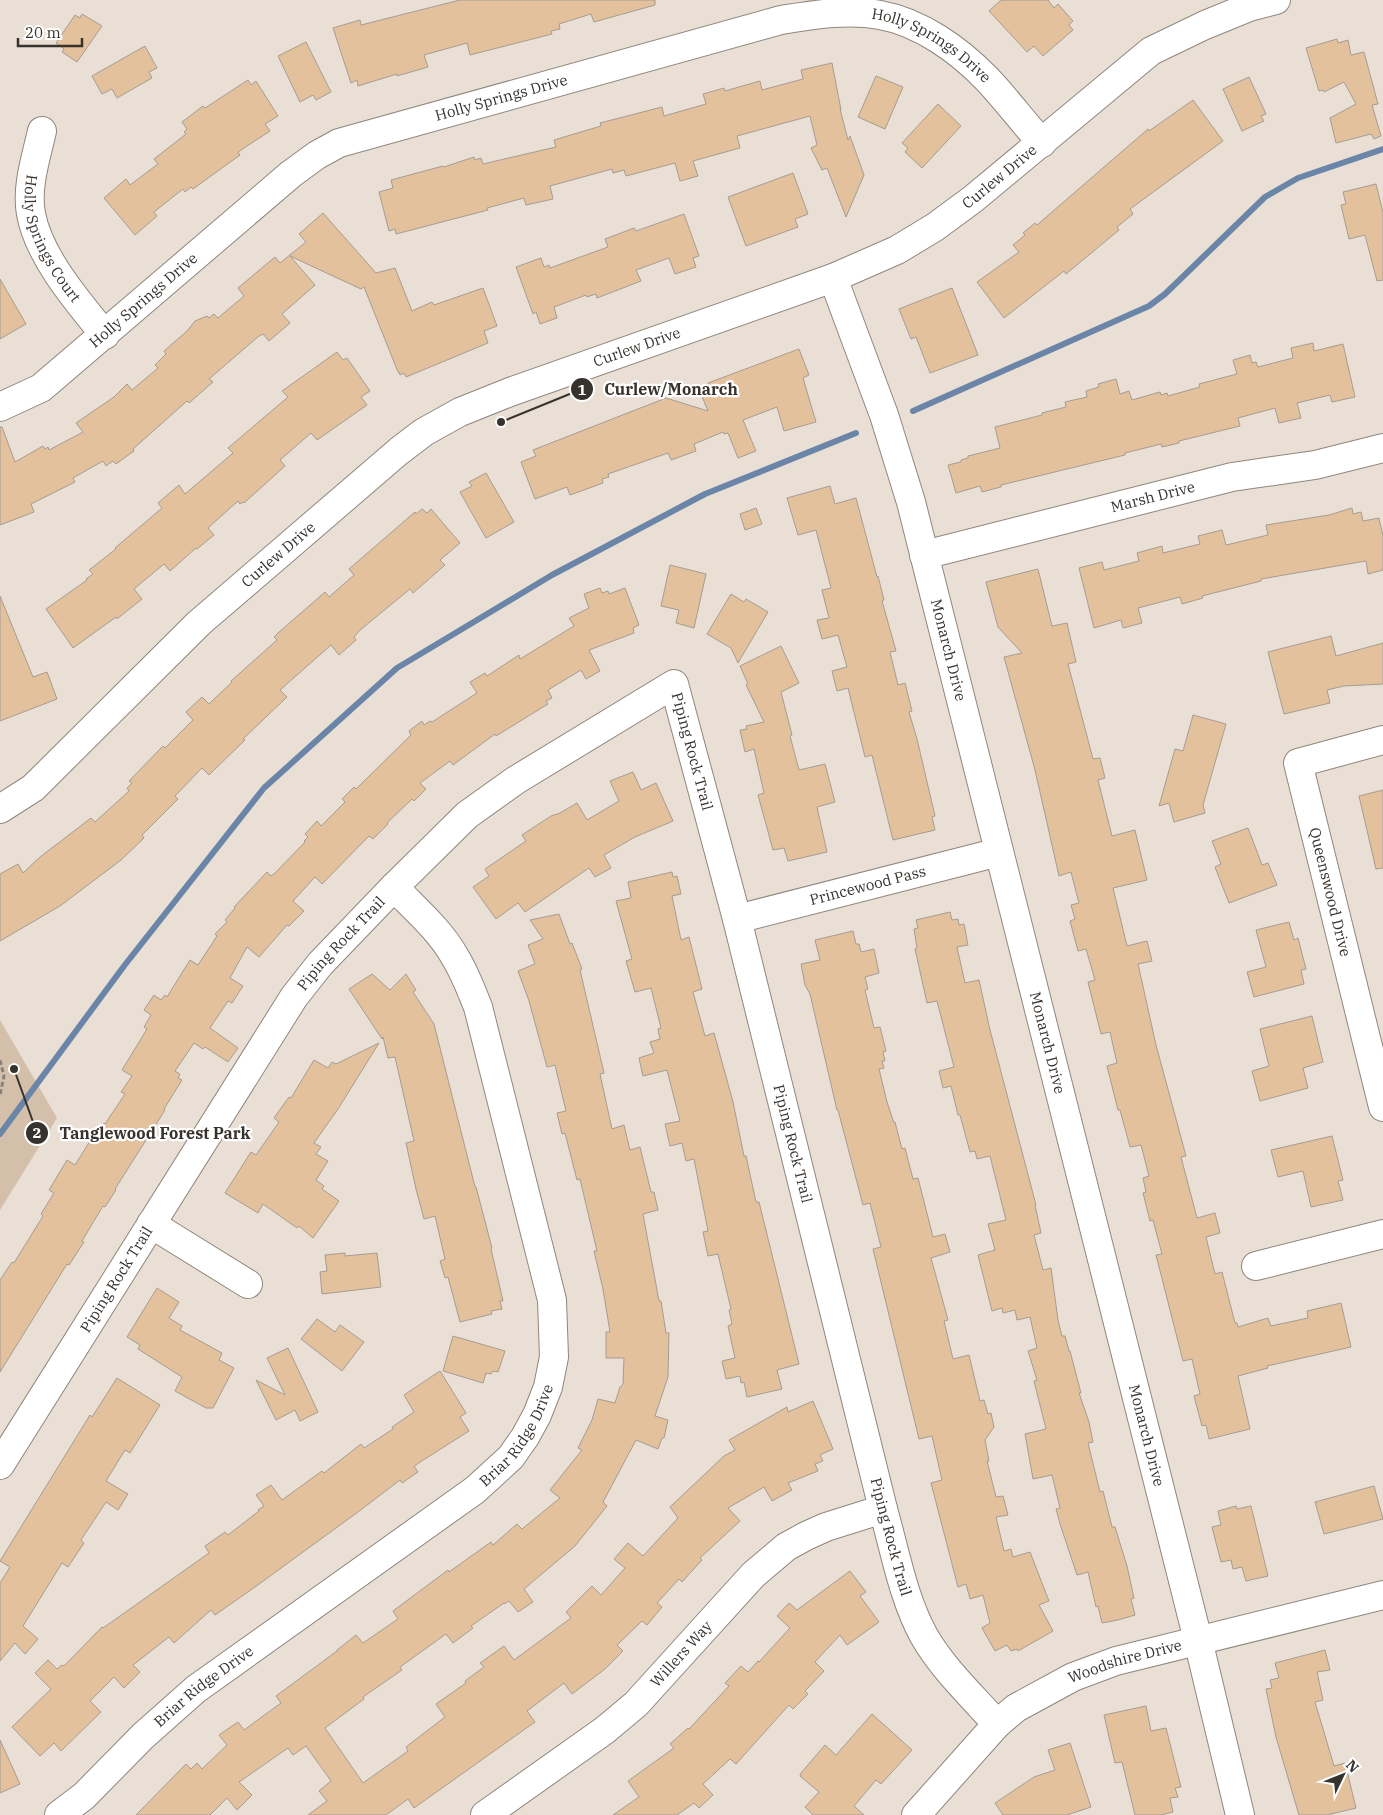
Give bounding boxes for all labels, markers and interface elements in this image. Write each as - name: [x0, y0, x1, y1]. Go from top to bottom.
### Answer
- street label: Holly Springs Drive: [870, 4, 995, 87]
- scale bar: [18, 15, 81, 47]
- text: 20 m: [25, 23, 61, 42]
- street label: Holly Springs Drive: [433, 70, 570, 125]
- street label: Curlew Drive: [958, 140, 1040, 213]
- street label: Holly Springs Court: [21, 173, 85, 306]
- street label: Holly Springs Drive: [85, 248, 201, 352]
- street label: Curlew Drive: [591, 323, 683, 371]
- callout: Curlew/Monarch: [569, 374, 748, 405]
- text: Curlew/Monarch: [604, 379, 738, 399]
- text: 1: [577, 380, 587, 399]
- street label: Marsh Drive: [1109, 477, 1197, 516]
- street label: Curlew Drive: [237, 517, 319, 591]
- street label: Monarch Drive: [927, 597, 971, 703]
- street label: Piping Rock Trail: [668, 690, 717, 812]
- street label: Queenswood Drive: [1305, 825, 1355, 958]
- street label: Princewood Pass: [808, 861, 928, 909]
- street label: Piping Rock Trail: [293, 892, 389, 994]
- street label: Monarch Drive: [1026, 990, 1070, 1096]
- street label: Piping Rock Trail: [769, 1082, 817, 1205]
- callout: Tanglewood Forest Park: [25, 1118, 261, 1149]
- text: 2: [32, 1123, 42, 1142]
- text: Tanglewood Forest Park: [59, 1123, 251, 1143]
- street label: Piping Rock Trail: [76, 1223, 156, 1336]
- street label: Briar Ridge Drive: [475, 1381, 557, 1490]
- street label: Monarch Drive: [1125, 1382, 1169, 1488]
- street label: Piping Rock Trail: [867, 1476, 916, 1598]
- street label: Willers Way: [646, 1616, 716, 1691]
- street label: Woodshire Drive: [1065, 1635, 1184, 1687]
- street label: Briar Ridge Drive: [150, 1641, 257, 1731]
- north arrow: [1318, 1750, 1368, 1800]
- text: N: [1342, 1756, 1363, 1776]

